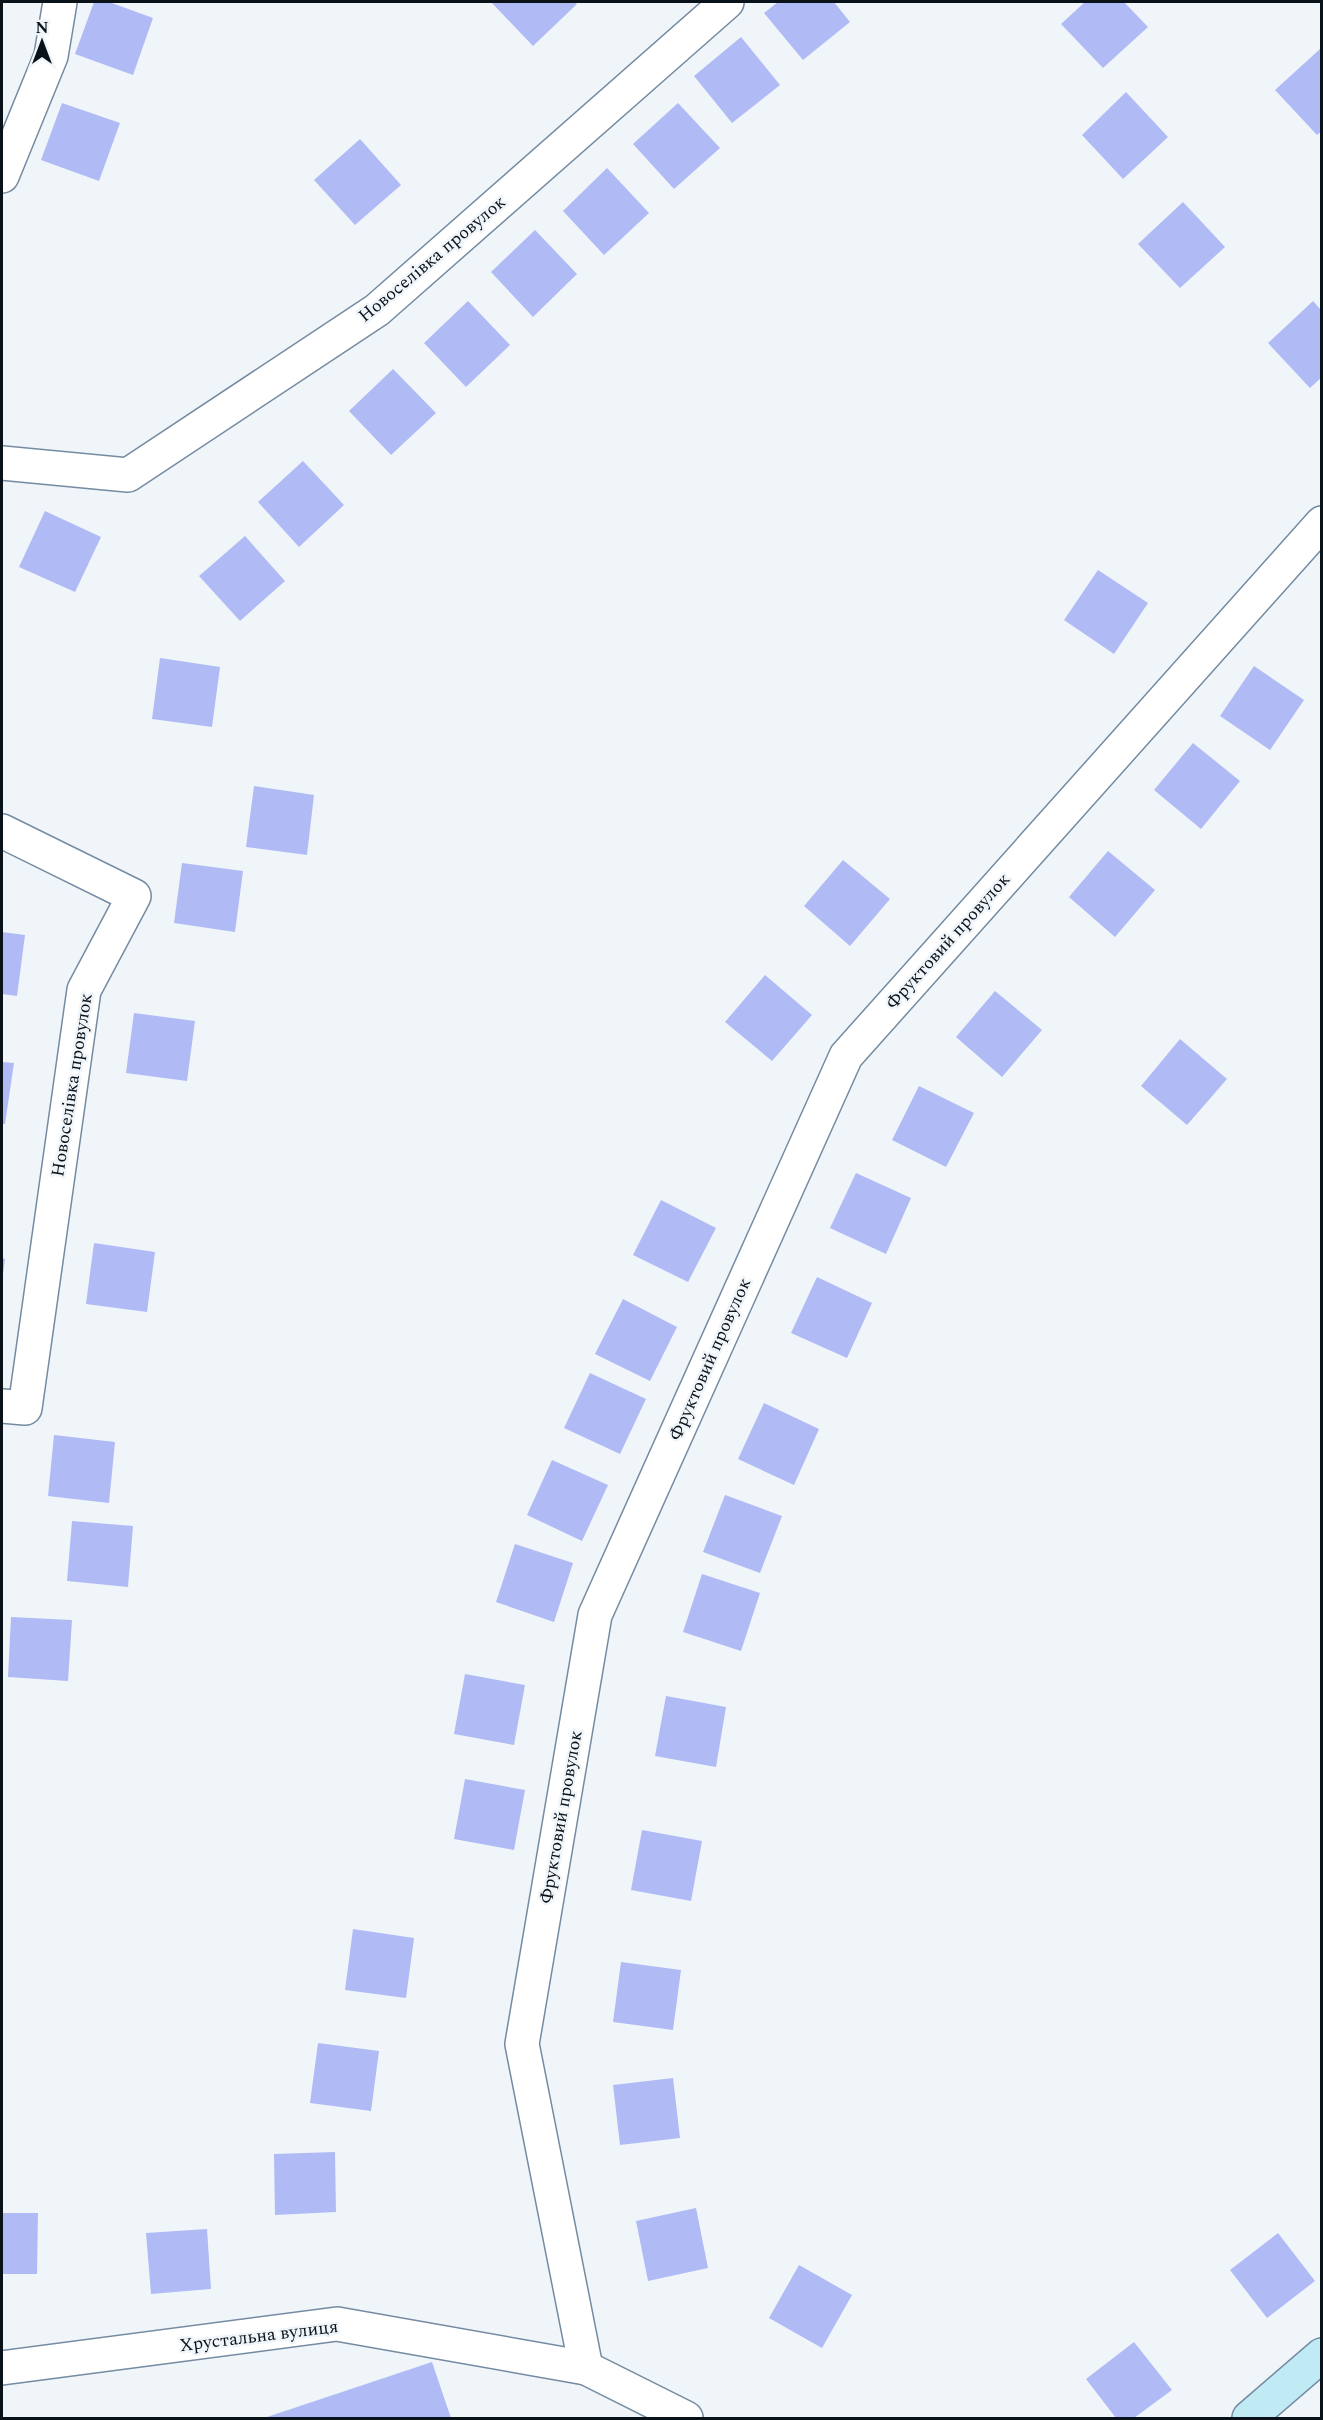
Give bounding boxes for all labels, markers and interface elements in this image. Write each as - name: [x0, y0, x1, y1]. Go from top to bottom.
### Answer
- north arrow: [12, 12, 72, 72]
- text: N: [35, 16, 49, 40]
- street label: Новоселівка провулок: [352, 189, 512, 329]
- street label: Фруктовий провулок: [879, 867, 1017, 1015]
- street label: Новоселівка провулок: [44, 991, 100, 1179]
- street label: Фруктовий провулок: [662, 1273, 758, 1445]
- street label: Фруктовий провулок: [532, 1728, 590, 1906]
- street label: Хрустальна вулиця: [178, 2313, 340, 2359]

